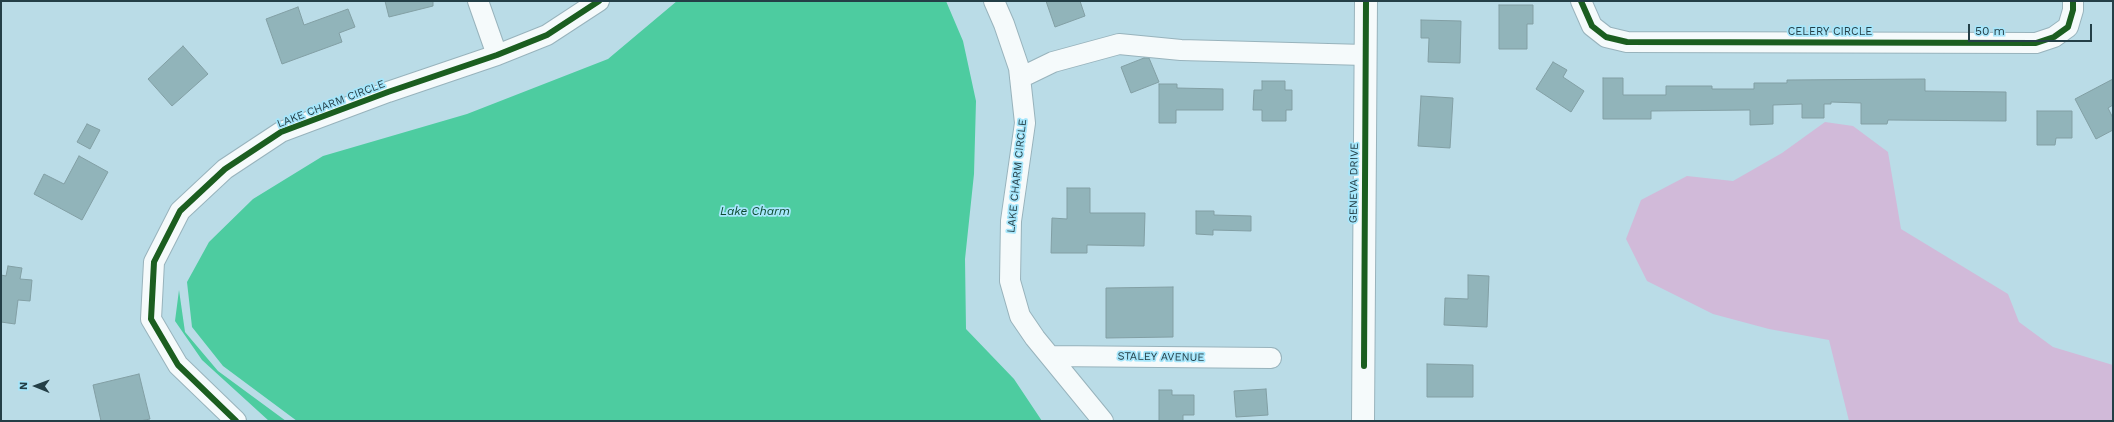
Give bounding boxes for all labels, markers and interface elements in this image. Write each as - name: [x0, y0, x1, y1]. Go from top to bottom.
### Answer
- scale bar: [1970, 16, 2094, 42]
- text: 50 m: [1975, 24, 2005, 38]
- street label: CELERY CIRCLE: [1788, 25, 1872, 39]
- street label: LAKE CHARM CIRCLE: [275, 77, 387, 131]
- street label: LAKE CHARM CIRCLE: [1004, 118, 1030, 234]
- street label: GENEVA DRIVE: [1347, 143, 1361, 223]
- water label: Lake Charm: [720, 204, 790, 218]
- street label: STALEY AVENUE: [1117, 350, 1205, 364]
- north arrow: [16, 366, 56, 406]
- text: N: [17, 382, 30, 390]

